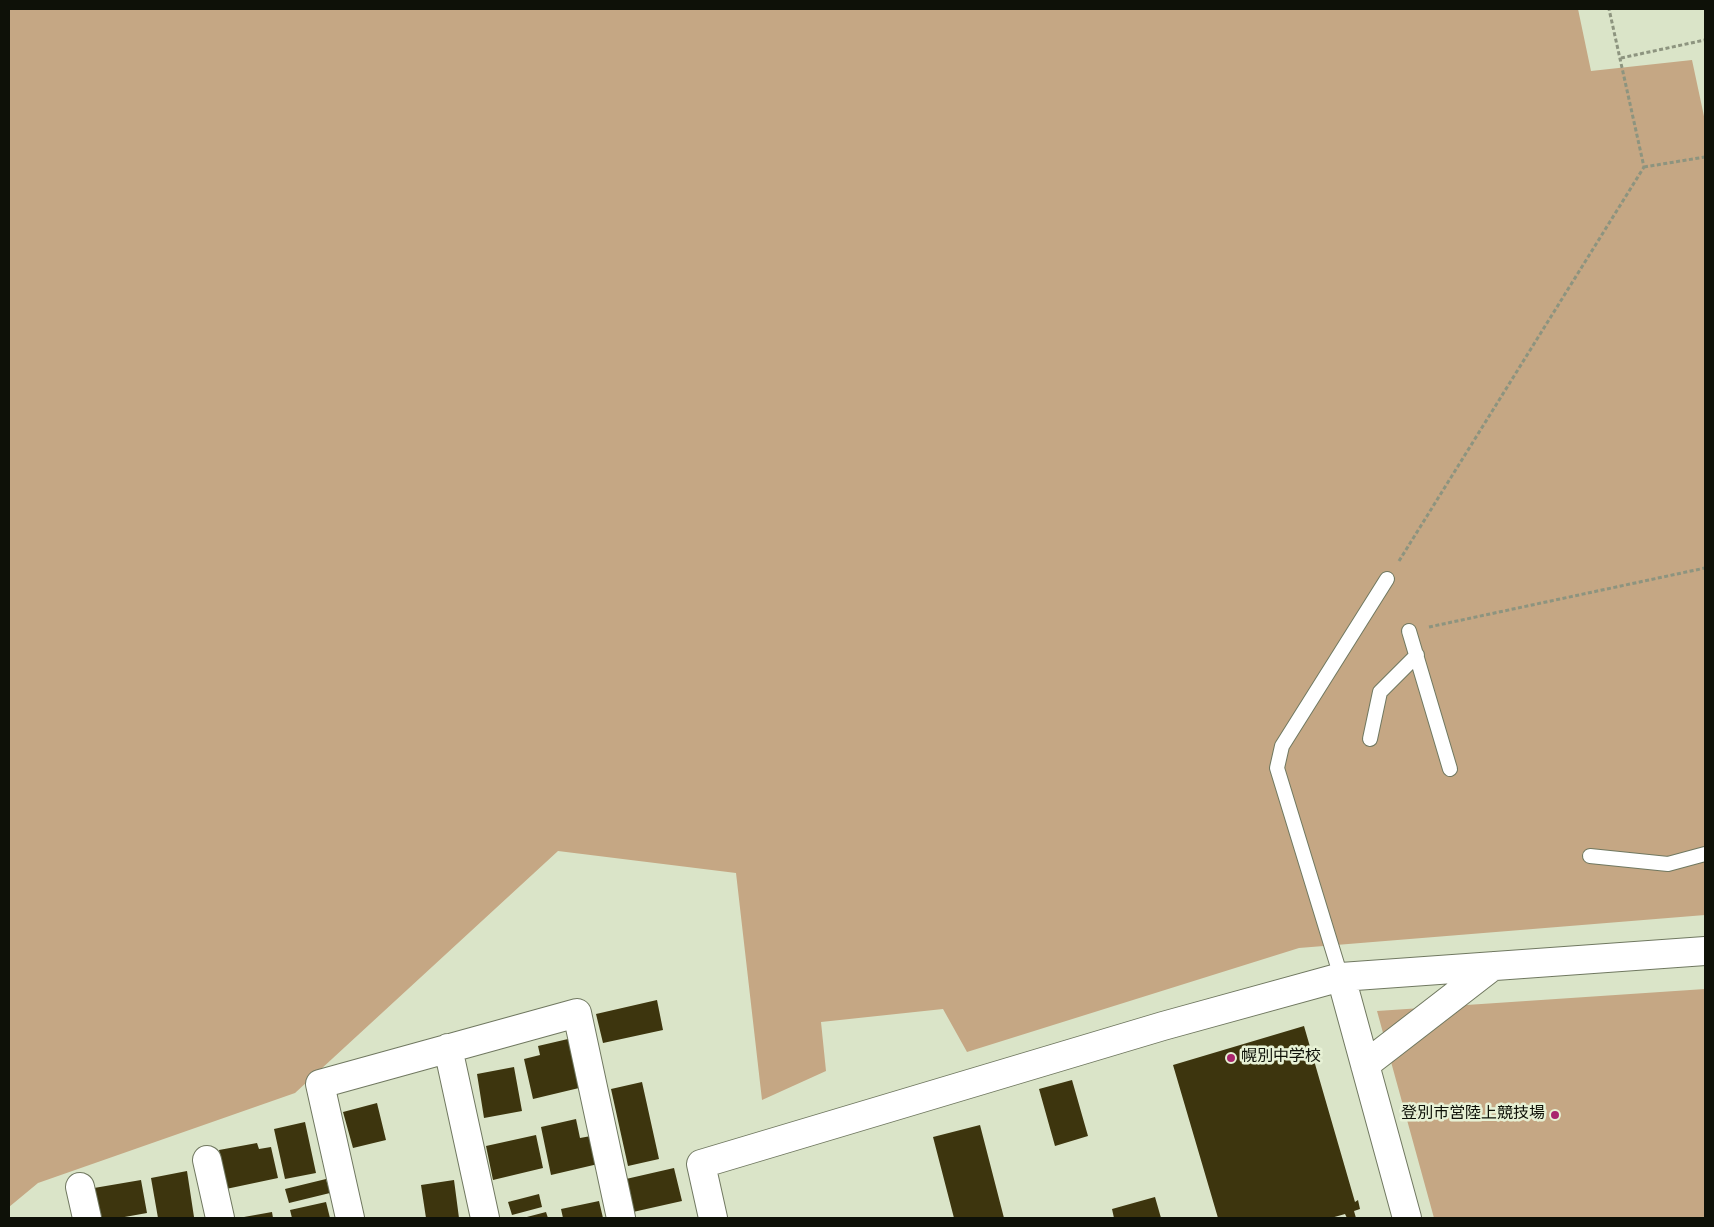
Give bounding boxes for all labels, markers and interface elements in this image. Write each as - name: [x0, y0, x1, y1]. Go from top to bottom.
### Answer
- place label: 幌別中学校: [1241, 1048, 1321, 1068]
- marker: 幌別中学校: [1225, 1052, 1237, 1064]
- place label: 登別市営陸上競技場: [1401, 1105, 1545, 1125]
- marker: 登別市営陸上競技場: [1549, 1109, 1561, 1121]

